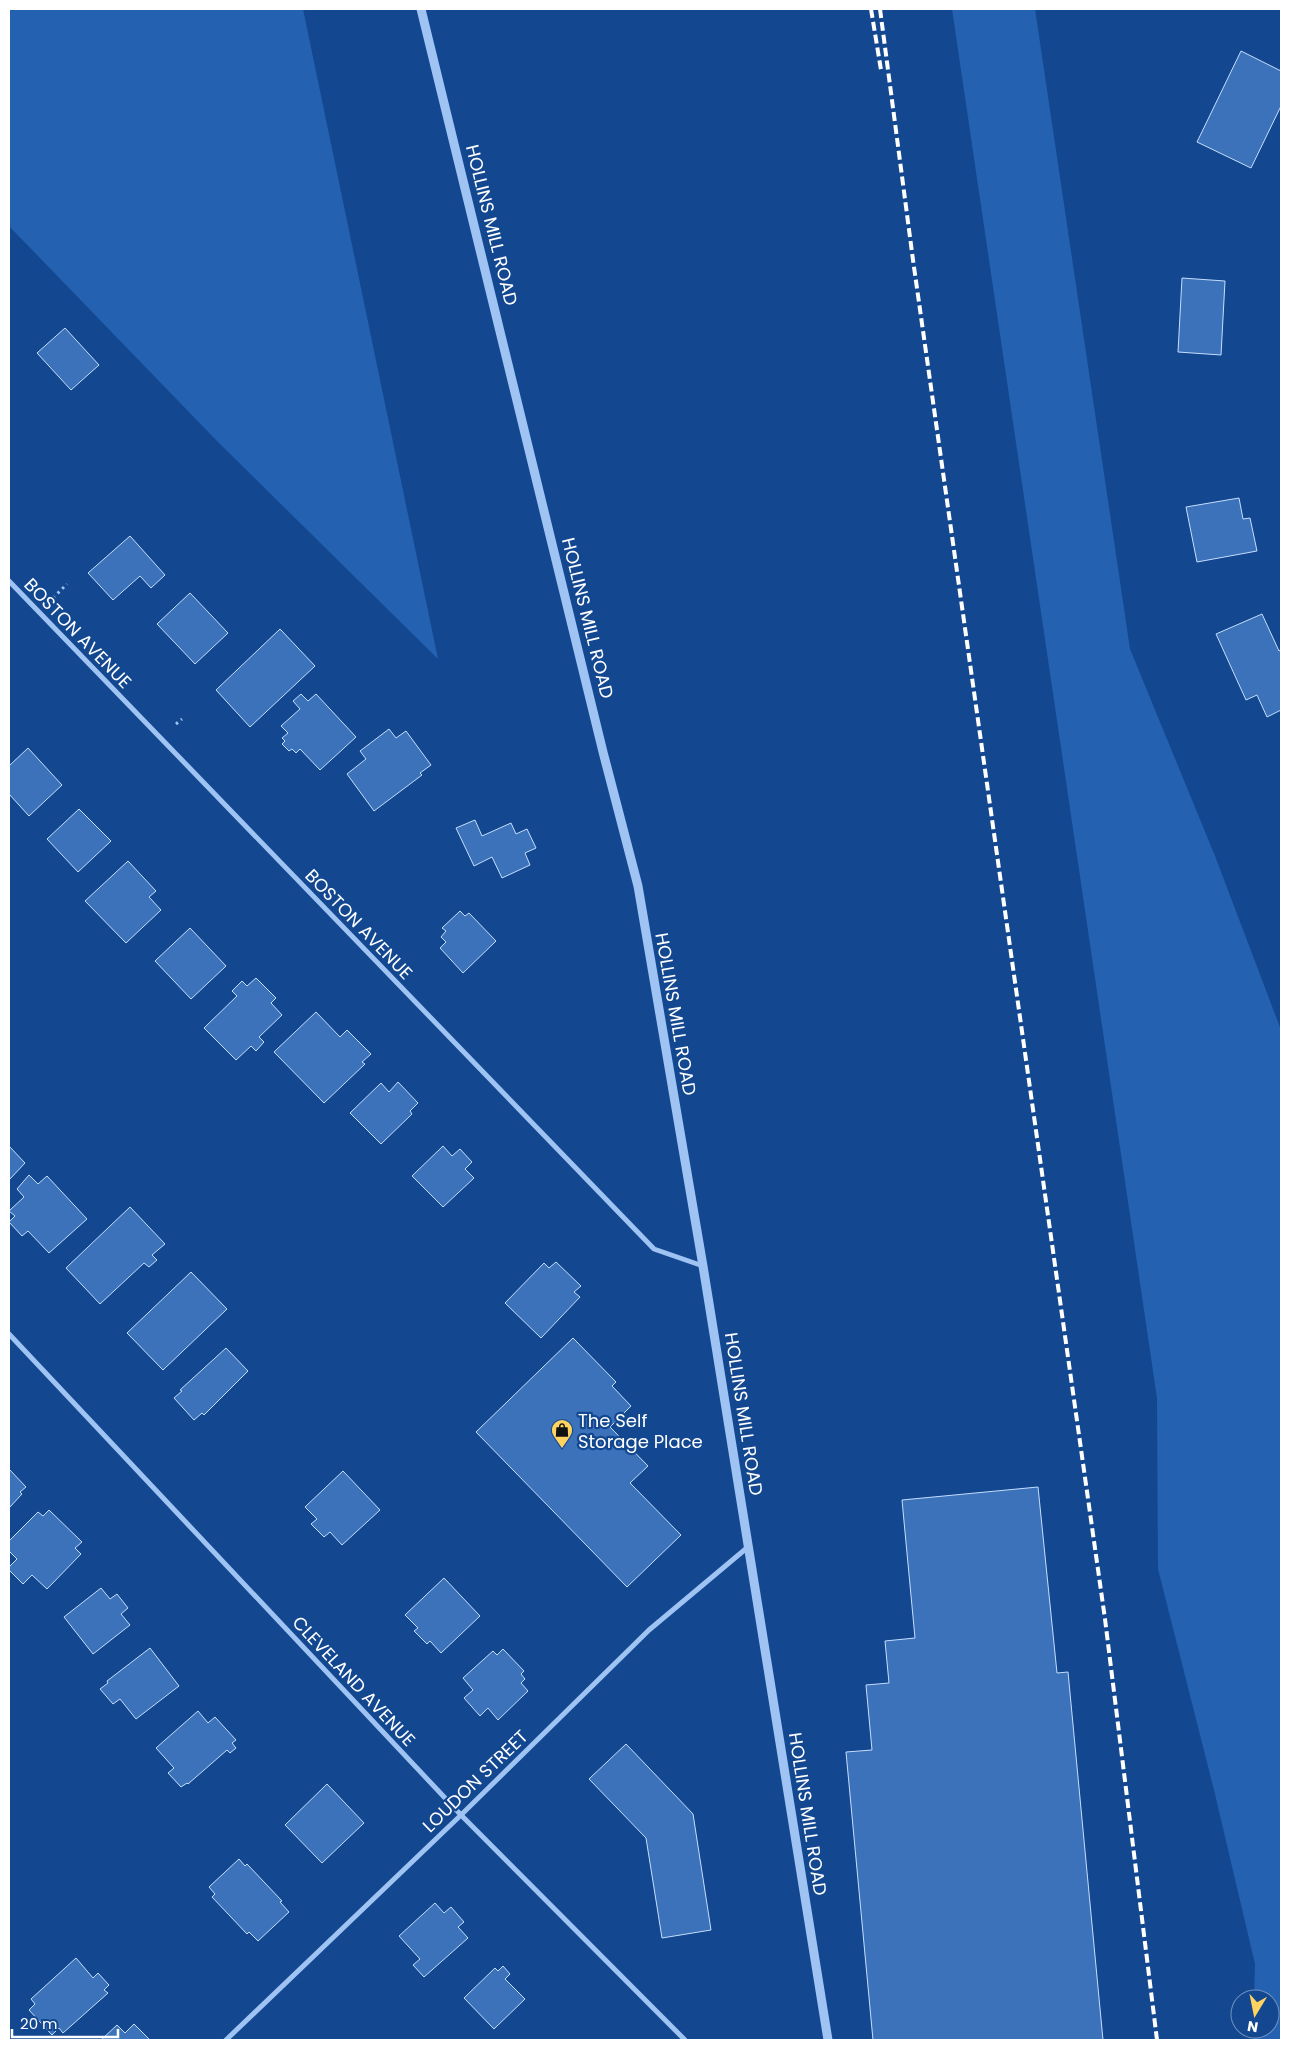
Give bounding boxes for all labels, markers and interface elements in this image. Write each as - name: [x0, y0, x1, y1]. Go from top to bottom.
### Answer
- street label: HOLLINS MILL ROAD: [460, 142, 524, 308]
- street label: HOLLINS MILL ROAD: [556, 535, 620, 701]
- street label: BOSTON AVENUE: [19, 572, 137, 694]
- street label: BOSTON AVENUE: [300, 863, 418, 985]
- street label: HOLLINS MILL ROAD: [649, 931, 703, 1097]
- street label: HOLLINS MILL ROAD: [719, 1331, 769, 1497]
- place label: The Self Storage Place: [578, 1408, 703, 1454]
- shop icon: The Self Storage Place: [550, 1418, 574, 1449]
- street label: CLEVELAND AVENUE: [287, 1610, 421, 1752]
- street label: LOUDON STREET: [417, 1724, 533, 1838]
- street label: HOLLINS MILL ROAD: [783, 1731, 833, 1897]
- north arrow: [1230, 1989, 1280, 2039]
- scale bar: [12, 2006, 119, 2038]
- text: 20 m: [20, 2013, 58, 2034]
- text: N: [1246, 2016, 1260, 2038]

